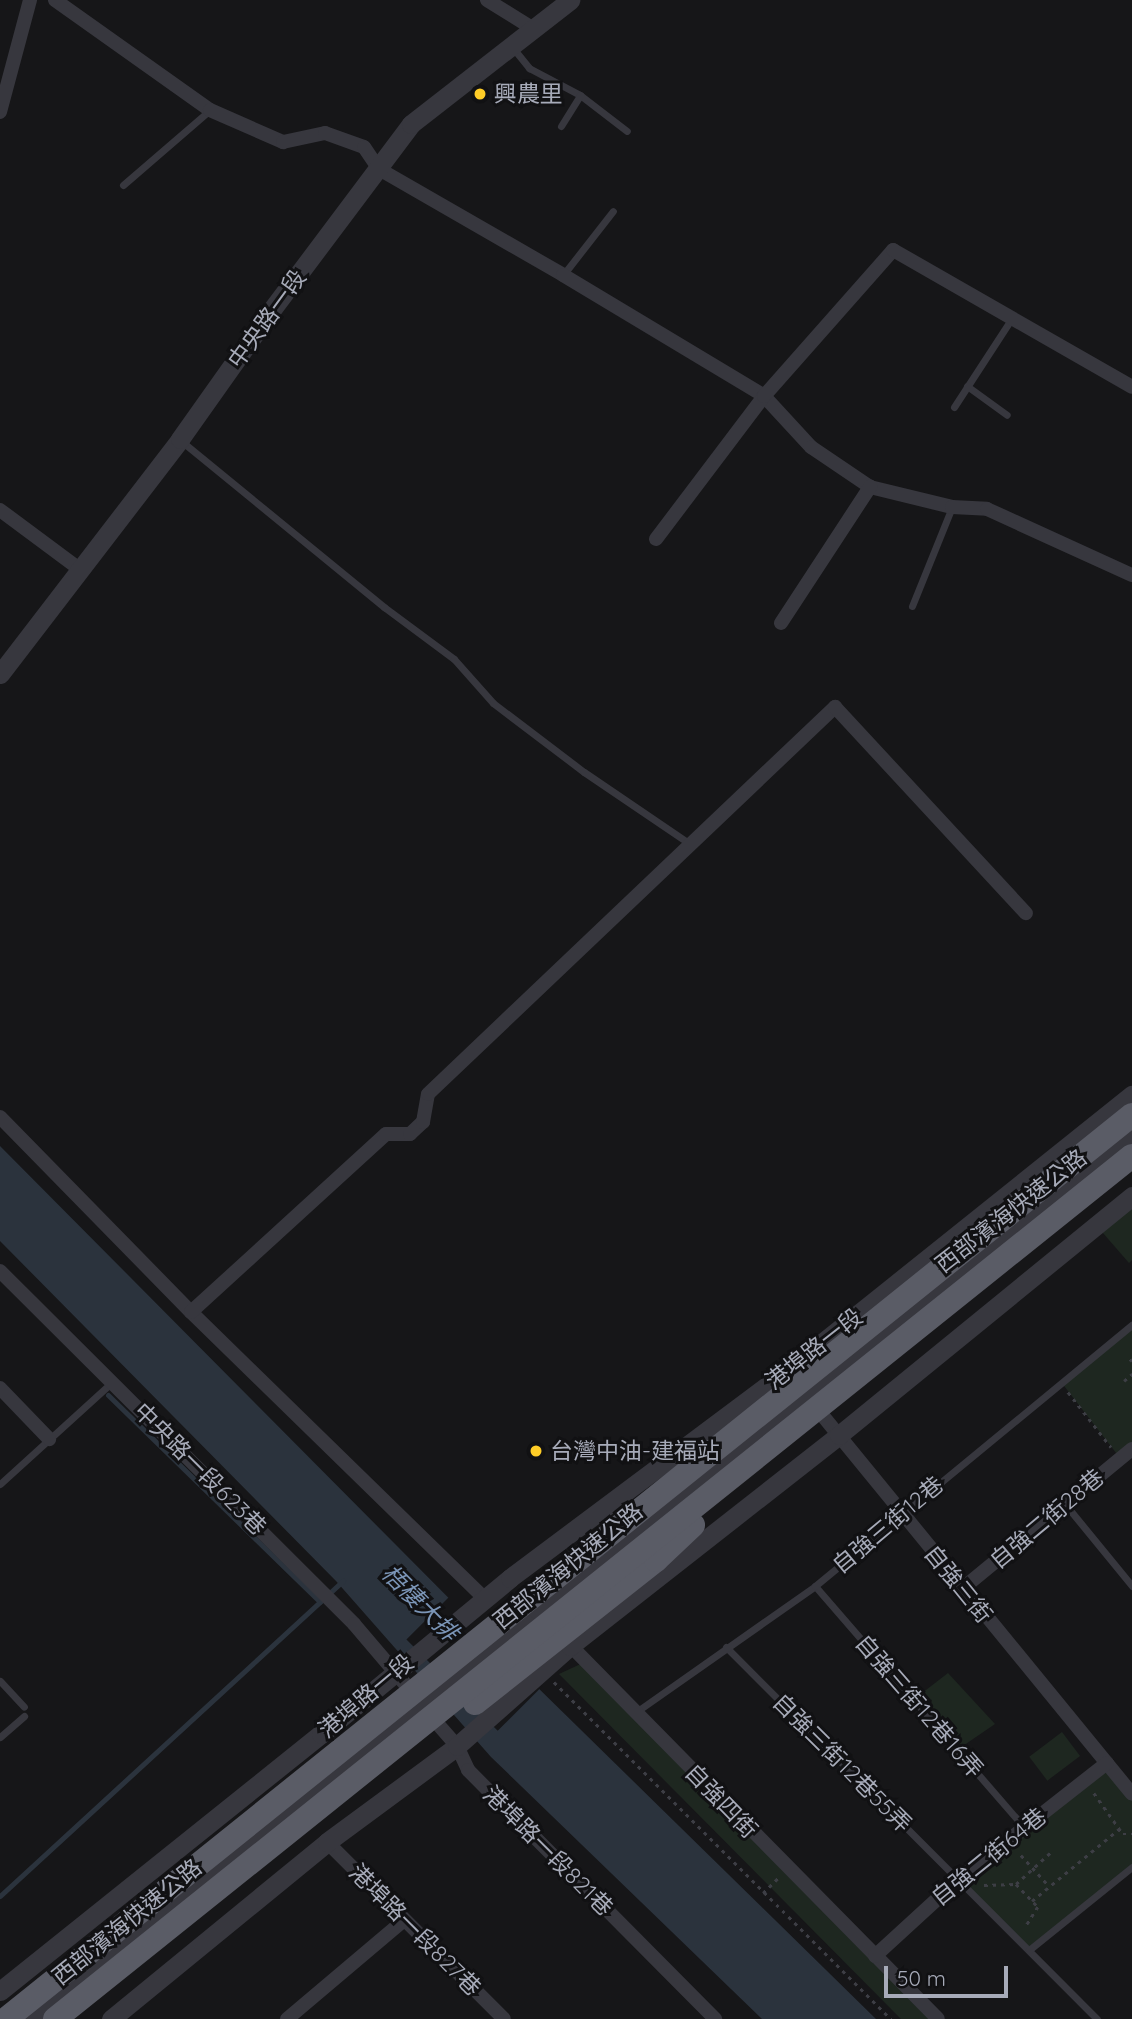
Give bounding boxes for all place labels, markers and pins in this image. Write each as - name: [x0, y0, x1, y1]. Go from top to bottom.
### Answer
- place label: 興農里: [494, 80, 563, 108]
- marker: 興農里: [472, 86, 488, 102]
- place label: 台灣中油-建福站: [550, 1437, 720, 1465]
- marker: 台灣中油-建福站: [528, 1443, 544, 1459]

